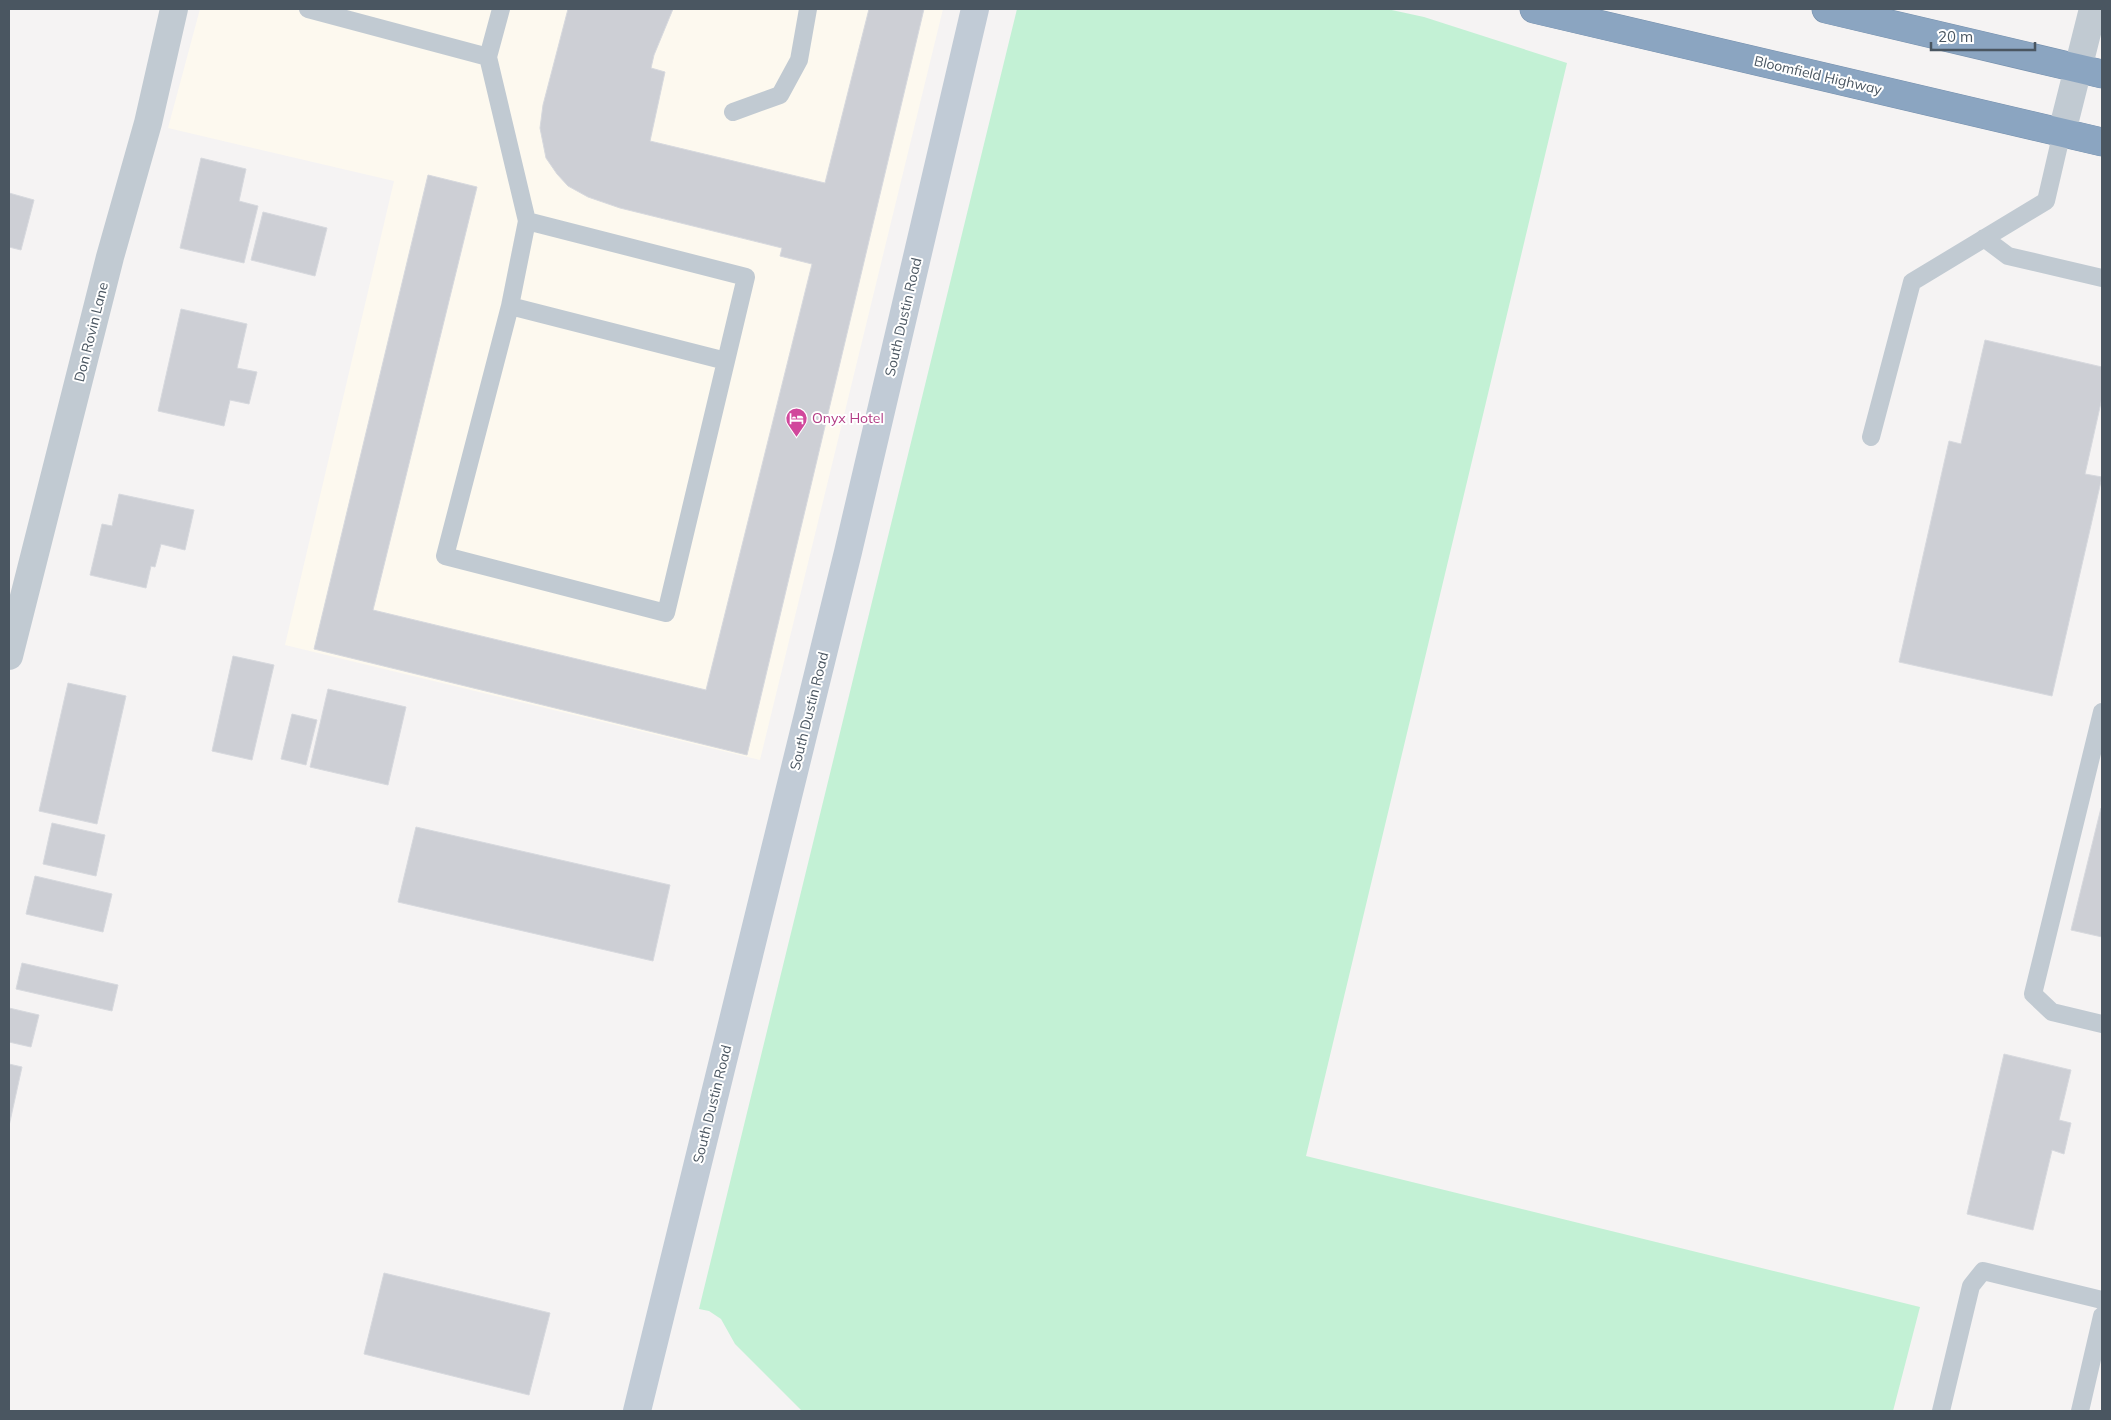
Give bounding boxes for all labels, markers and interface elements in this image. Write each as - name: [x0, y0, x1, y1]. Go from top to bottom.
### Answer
- scale bar: [1931, 20, 2035, 52]
- text: 20 m: [1938, 27, 1973, 46]
- street label: Bloomfield Highway: [1752, 52, 1884, 99]
- street label: South Dustin Road: [881, 256, 925, 378]
- street label: Don Rovin Lane: [70, 280, 112, 384]
- hotel icon: Onyx Hotel: [784, 406, 808, 437]
- place label: Onyx Hotel: [812, 409, 884, 427]
- street label: South Dustin Road: [786, 650, 832, 772]
- street label: South Dustin Road: [689, 1043, 735, 1165]

